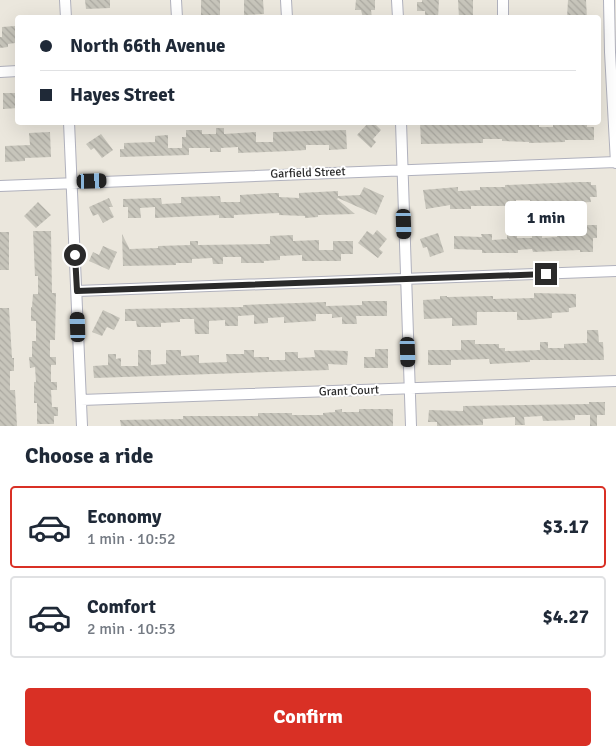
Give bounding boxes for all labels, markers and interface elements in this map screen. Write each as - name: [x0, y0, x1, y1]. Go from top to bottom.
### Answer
- text: North 66th Avenue: [70, 34, 226, 58]
- text: Hayes Street: [70, 83, 175, 107]
- street label: Garfield Street: [270, 164, 346, 182]
- car: [76, 173, 107, 189]
- callout: 1 min: [505, 202, 587, 236]
- text: 1 min: [527, 208, 565, 228]
- car: [395, 209, 412, 239]
- route start: [64, 244, 86, 266]
- route end: [535, 263, 557, 285]
- car: [69, 312, 86, 342]
- car: [399, 337, 416, 367]
- street label: Grant Court: [319, 382, 379, 400]
- text: Choose a ride: [25, 442, 153, 469]
- icon: car: [27, 505, 72, 550]
- text: Economy: [87, 505, 161, 529]
- text: $3.17: [543, 515, 589, 539]
- text: 1 min · 10:52: [87, 529, 176, 549]
- icon: car: [27, 595, 72, 640]
- text: Comfort: [87, 595, 156, 619]
- text: $4.27: [543, 605, 589, 629]
- text: 2 min · 10:53: [87, 619, 176, 639]
- button: Confirm: [25, 688, 591, 746]

